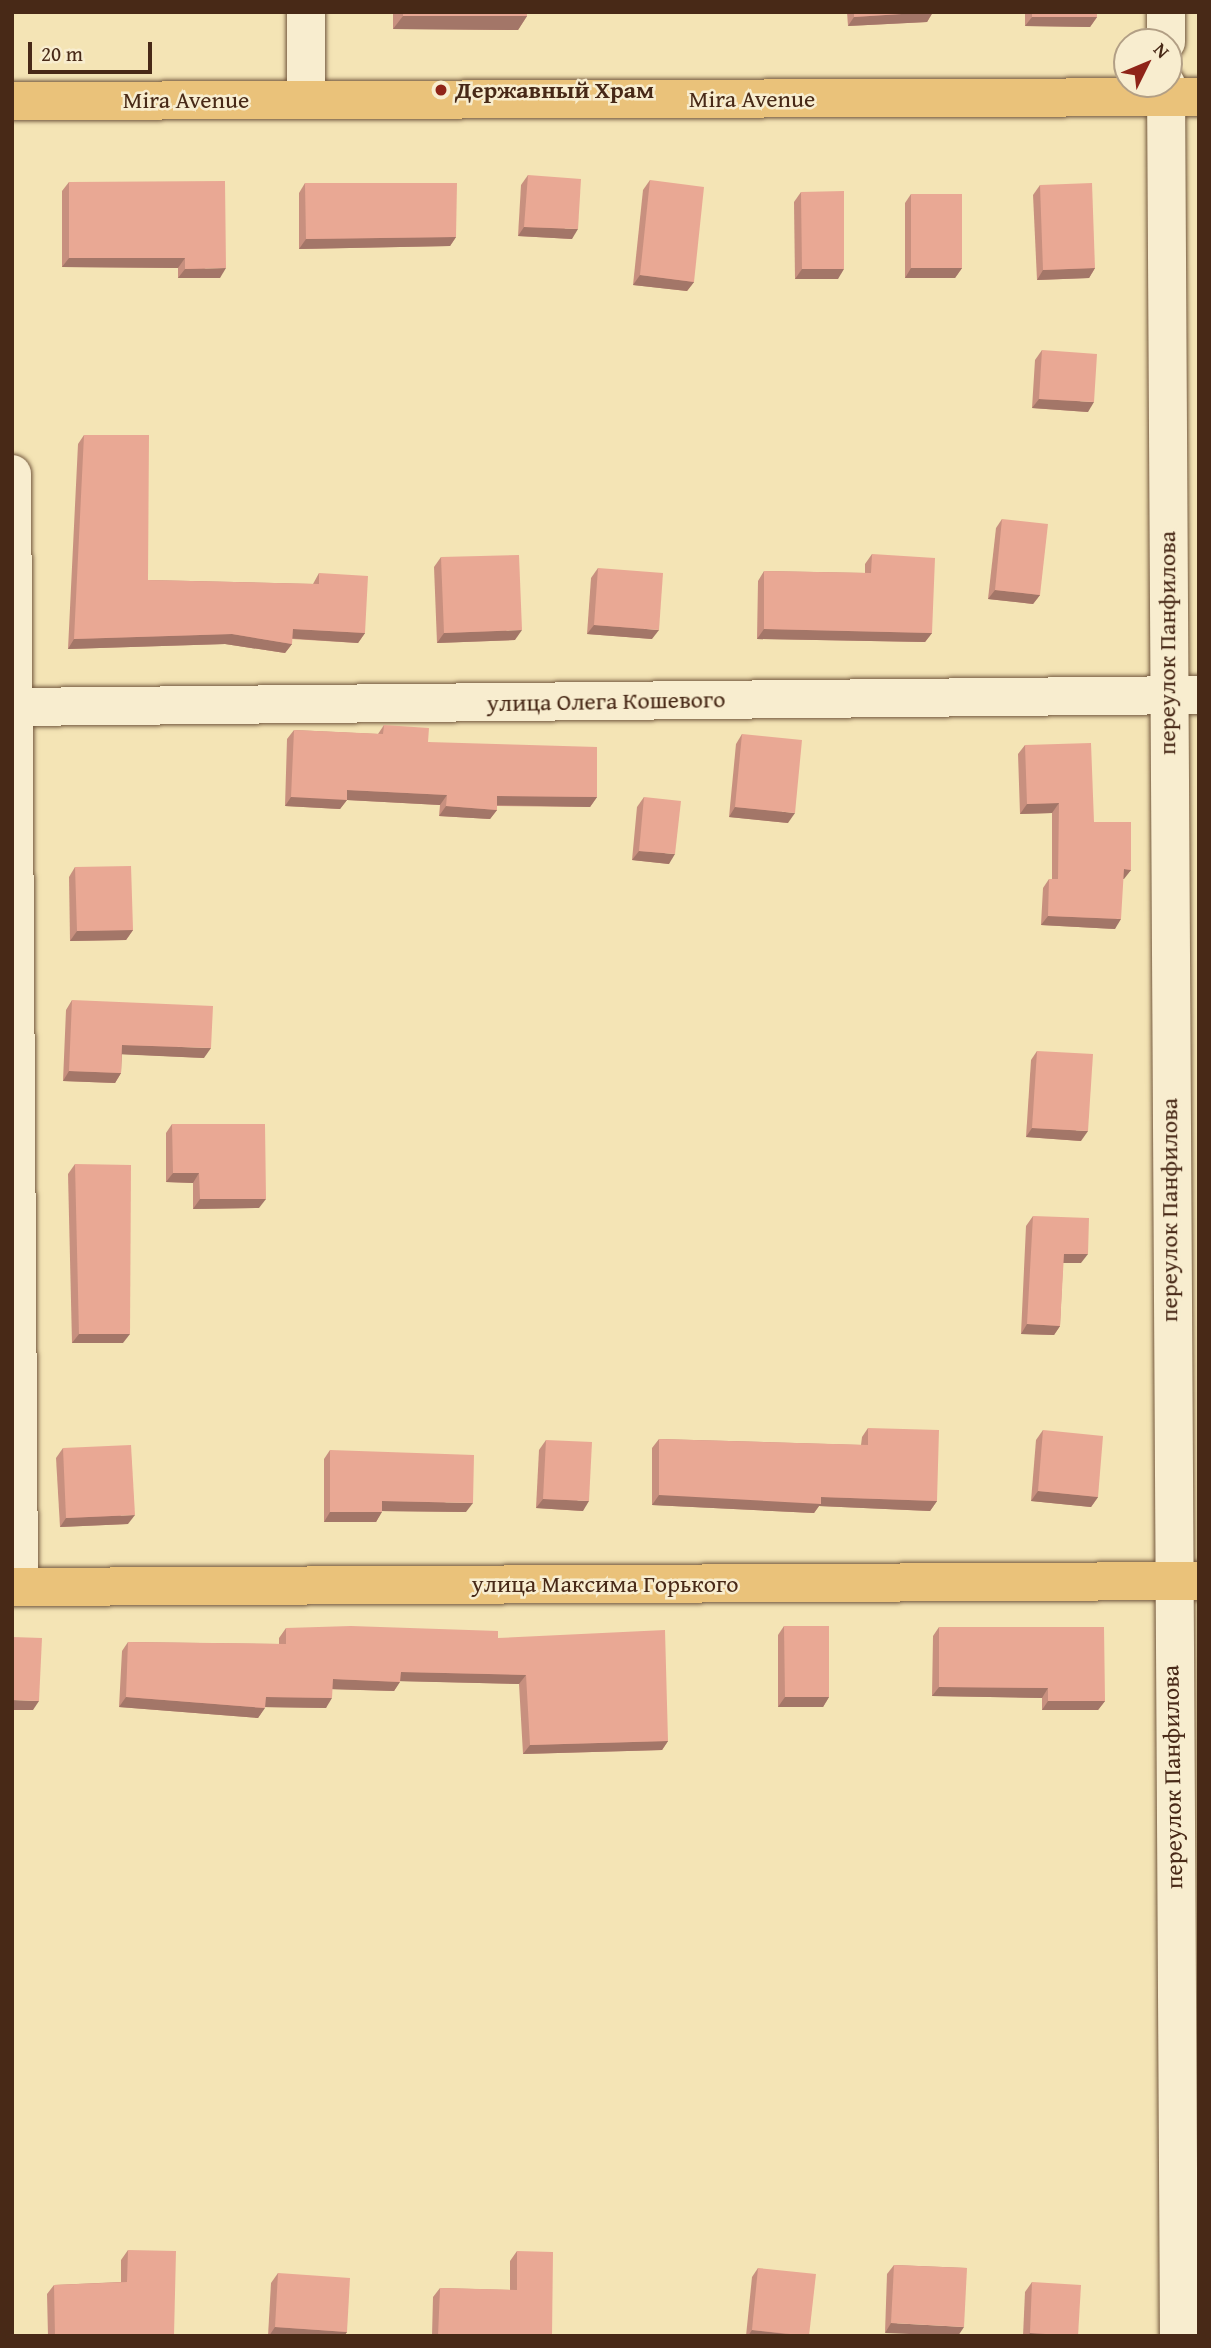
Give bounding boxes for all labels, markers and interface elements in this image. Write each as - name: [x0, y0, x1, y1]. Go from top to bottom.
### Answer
- scale bar: [32, 28, 156, 72]
- north arrow: [1113, 28, 1183, 98]
- text: N: [1147, 36, 1176, 64]
- text: 20 m: [41, 38, 83, 69]
- place label: Державный Храм: [455, 76, 654, 104]
- marker: Державный Храм: [433, 82, 449, 98]
- street label: Mira Avenue: [689, 85, 815, 113]
- street label: Mira Avenue: [123, 86, 249, 114]
- street label: переулок Панфилова: [1153, 531, 1181, 755]
- street label: улица Олега Кошевого: [486, 685, 726, 717]
- street label: переулок Панфилова: [1155, 1098, 1183, 1322]
- street label: улица Максима Горького: [471, 1570, 739, 1598]
- street label: переулок Панфилова: [1156, 1665, 1188, 1889]

